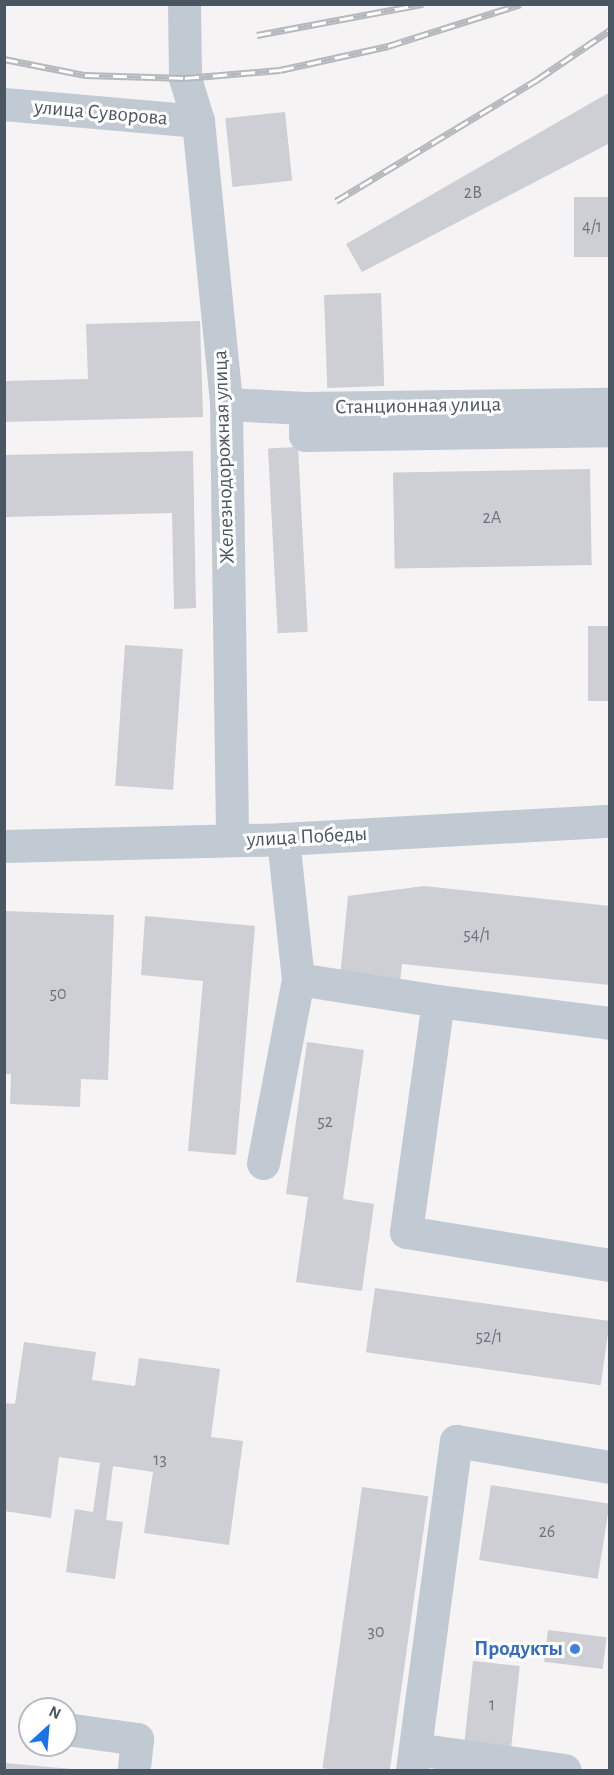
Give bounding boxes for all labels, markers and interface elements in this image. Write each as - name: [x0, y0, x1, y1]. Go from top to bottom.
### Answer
- street label: улица Суворова: [33, 95, 169, 131]
- house number: 2В: [464, 182, 482, 204]
- house number: 4/1: [582, 216, 602, 238]
- street label: Железнодорожная улица: [208, 350, 240, 564]
- street label: Станционная улица: [335, 392, 501, 420]
- house number: 2А: [483, 507, 501, 529]
- street label: улица Победы: [246, 821, 368, 853]
- house number: 54/1: [463, 924, 491, 946]
- house number: 50: [49, 983, 67, 1005]
- house number: 52: [317, 1111, 333, 1133]
- house number: 52/1: [475, 1326, 503, 1348]
- house number: 13: [153, 1449, 167, 1471]
- house number: 26: [539, 1521, 555, 1543]
- house number: 30: [368, 1621, 384, 1643]
- place label: Продукты: [474, 1636, 563, 1662]
- marker: Продукты: [568, 1642, 582, 1656]
- house number: 1: [489, 1694, 495, 1716]
- north arrow: [18, 1697, 78, 1757]
- text: N: [47, 1703, 64, 1722]

